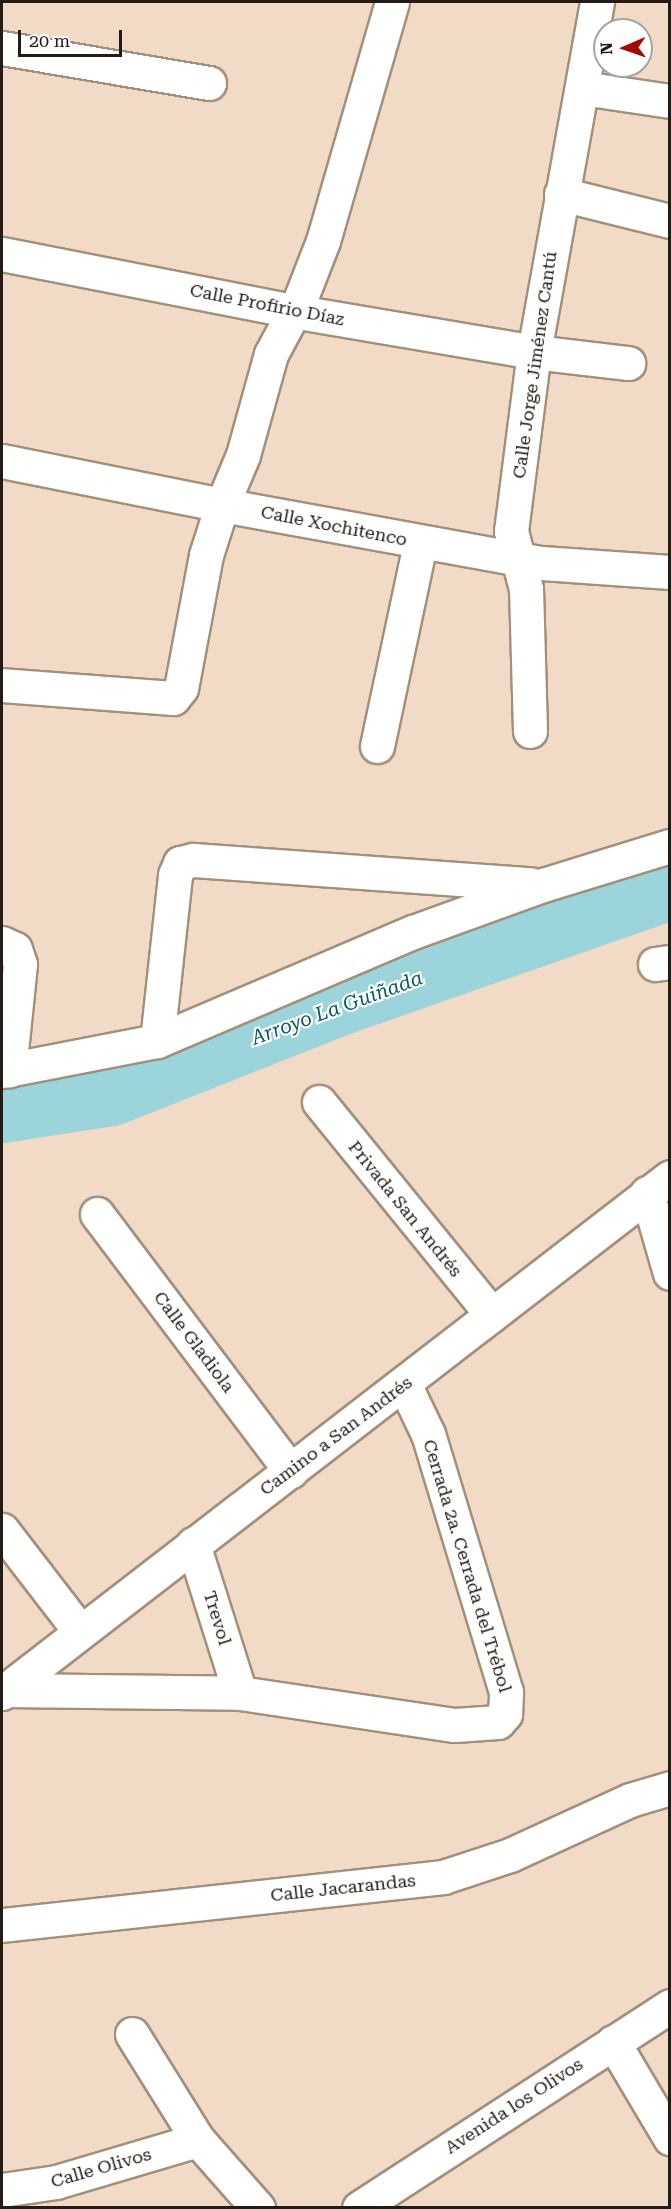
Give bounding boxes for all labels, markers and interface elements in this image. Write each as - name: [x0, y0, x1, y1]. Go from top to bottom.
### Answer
- scale bar: [21, 18, 124, 56]
- north arrow: [593, 18, 653, 78]
- text: 20 m: [29, 30, 70, 51]
- text: N: [597, 42, 616, 55]
- street label: Calle Jorge Jiménez Cantú: [508, 250, 562, 480]
- street label: Calle Profirio Díaz: [188, 279, 346, 331]
- street label: Calle Xochitenco: [259, 501, 409, 551]
- water label: Arroyo La Guiñada: [248, 966, 426, 1050]
- street label: Privada San Andrés: [343, 1137, 467, 1281]
- street label: Calle Gladiola: [149, 1287, 239, 1397]
- street label: Camino a San Andrés: [256, 1372, 416, 1500]
- street label: Cerrada 2a. Cerrada del Trébol: [418, 1437, 516, 1695]
- street label: Trevol: [199, 1588, 235, 1648]
- street label: Calle Jacarandas: [269, 1870, 417, 1906]
- street label: Avenida los Olivos: [441, 2053, 587, 2159]
- street label: Calle Olivos: [48, 2143, 154, 2193]

